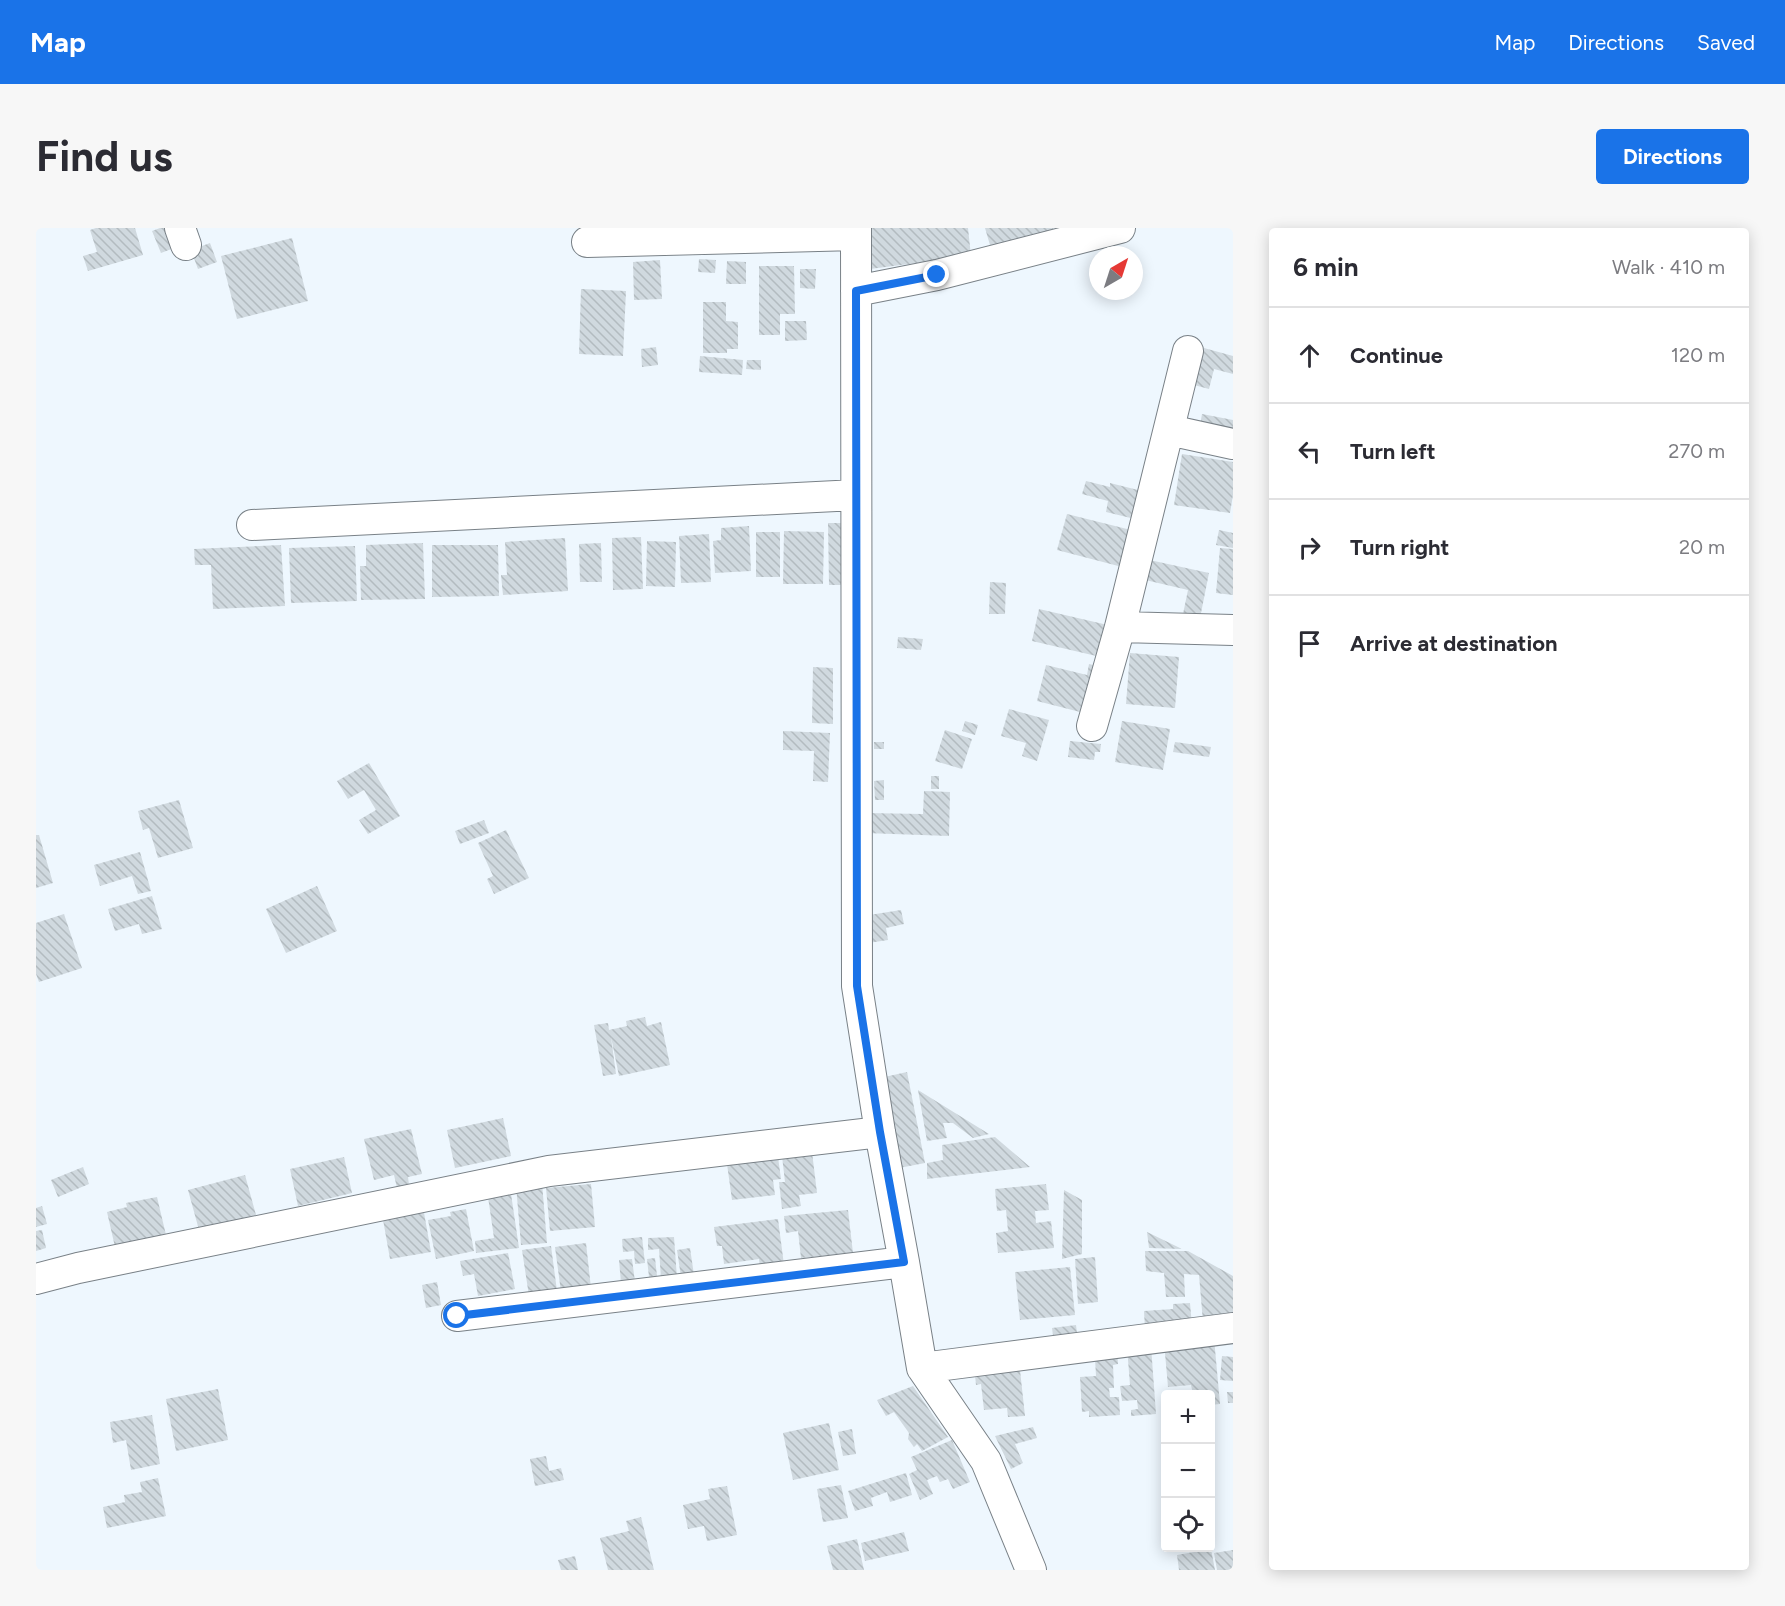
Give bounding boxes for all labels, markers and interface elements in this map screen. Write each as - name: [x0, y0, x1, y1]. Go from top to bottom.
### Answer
- text: Map: [30, 25, 86, 59]
- text: Map: [1494, 30, 1535, 55]
- text: Directions: [1568, 30, 1664, 55]
- text: Saved: [1697, 30, 1755, 55]
- button: Directions: [1596, 129, 1749, 184]
- text: Find us: [36, 131, 173, 182]
- north arrow: [1089, 246, 1143, 300]
- text: 6 min: [1293, 251, 1359, 283]
- text: Walk · 410 m: [1612, 255, 1725, 279]
- route end: [923, 261, 949, 287]
- icon: ahead: [1293, 339, 1326, 372]
- text: Continue: [1350, 342, 1443, 369]
- text: 120 m: [1671, 343, 1725, 367]
- icon: left: [1293, 435, 1326, 468]
- text: Turn left: [1350, 438, 1436, 465]
- text: 270 m: [1668, 439, 1725, 463]
- icon: right: [1293, 531, 1326, 564]
- text: Turn right: [1350, 534, 1449, 561]
- text: 20 m: [1679, 535, 1725, 559]
- icon: arrive: [1293, 627, 1326, 660]
- text: Arrive at destination: [1350, 630, 1558, 657]
- route start: [443, 1302, 469, 1328]
- map controls: [1161, 1390, 1215, 1552]
- button: +: [1161, 1390, 1215, 1444]
- button: −: [1161, 1444, 1215, 1498]
- button: locate: [1161, 1498, 1215, 1552]

